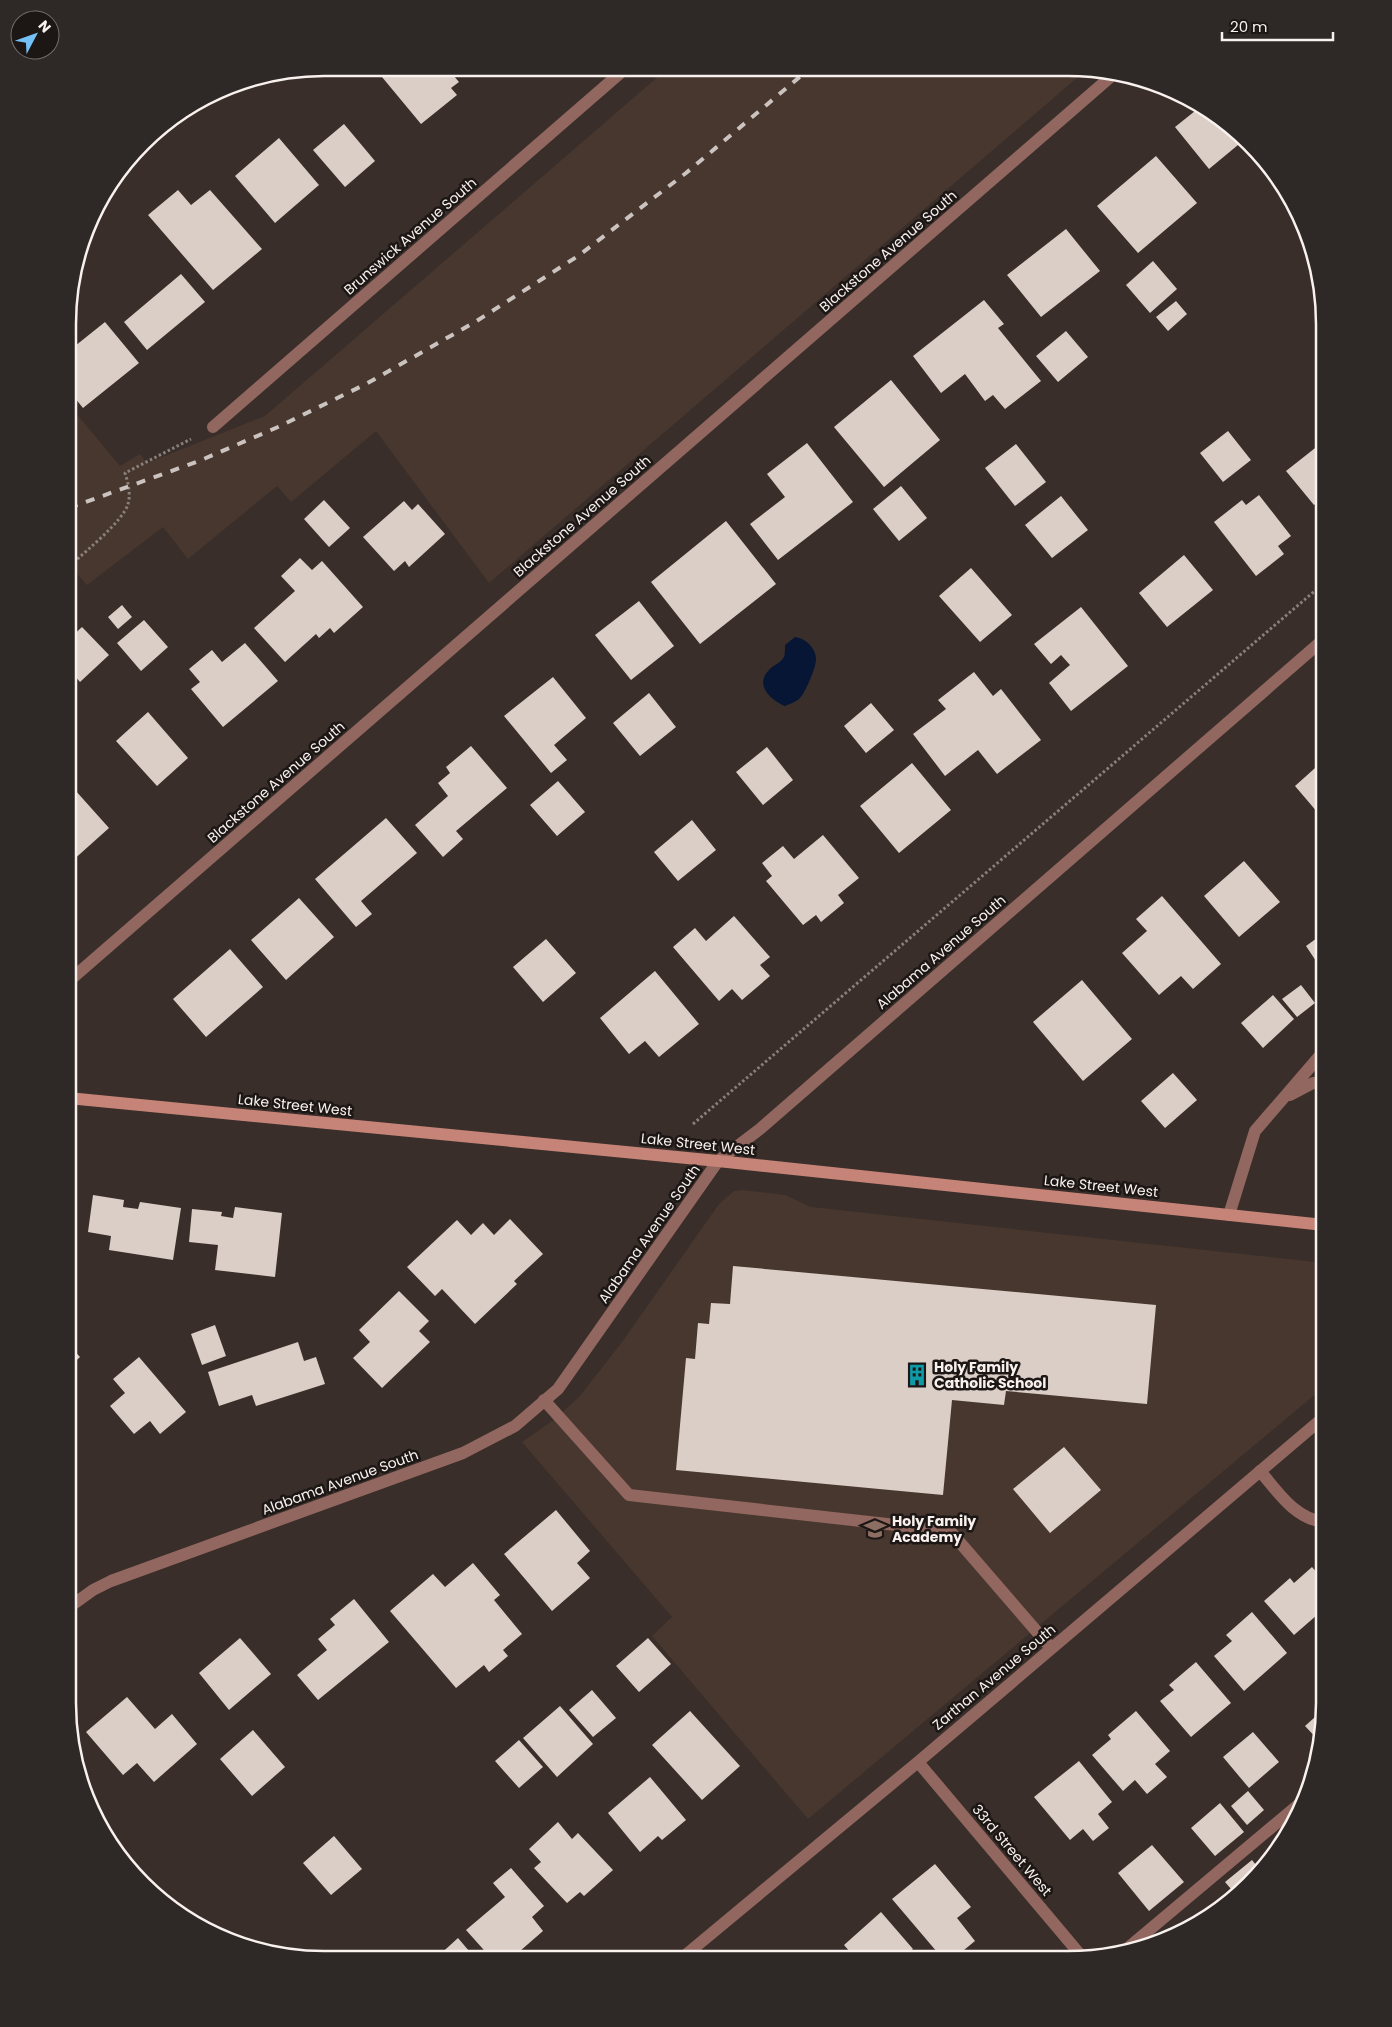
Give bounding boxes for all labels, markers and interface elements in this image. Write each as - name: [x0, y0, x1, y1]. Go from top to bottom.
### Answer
- north arrow: [10, 10, 60, 60]
- scale bar: [1222, 10, 1333, 42]
- text: N: [34, 16, 56, 37]
- text: 20 m: [1230, 16, 1268, 37]
- street label: Brunswick Avenue South: [339, 173, 481, 299]
- street label: Blackstone Avenue South: [815, 186, 961, 316]
- street label: Blackstone Avenue South: [509, 451, 655, 581]
- street label: Blackstone Avenue South: [203, 717, 349, 847]
- street label: Alabama Avenue South: [872, 890, 1010, 1014]
- street label: Lake Street West: [237, 1089, 353, 1121]
- street label: Lake Street West: [640, 1128, 756, 1160]
- street label: Alabama Avenue South: [593, 1161, 705, 1307]
- street label: Lake Street West: [1043, 1170, 1159, 1202]
- place label: Holy Family Catholic School: [934, 1357, 1046, 1393]
- building icon: Holy Family Catholic School: [904, 1362, 930, 1388]
- street label: Alabama Avenue South: [259, 1444, 421, 1520]
- place label: Holy Family Academy: [892, 1511, 976, 1547]
- school or university icon: Holy Family Academy: [862, 1516, 888, 1542]
- street label: Zarthan Avenue South: [928, 1620, 1060, 1734]
- street label: 33rd Street West: [968, 1800, 1056, 1900]

